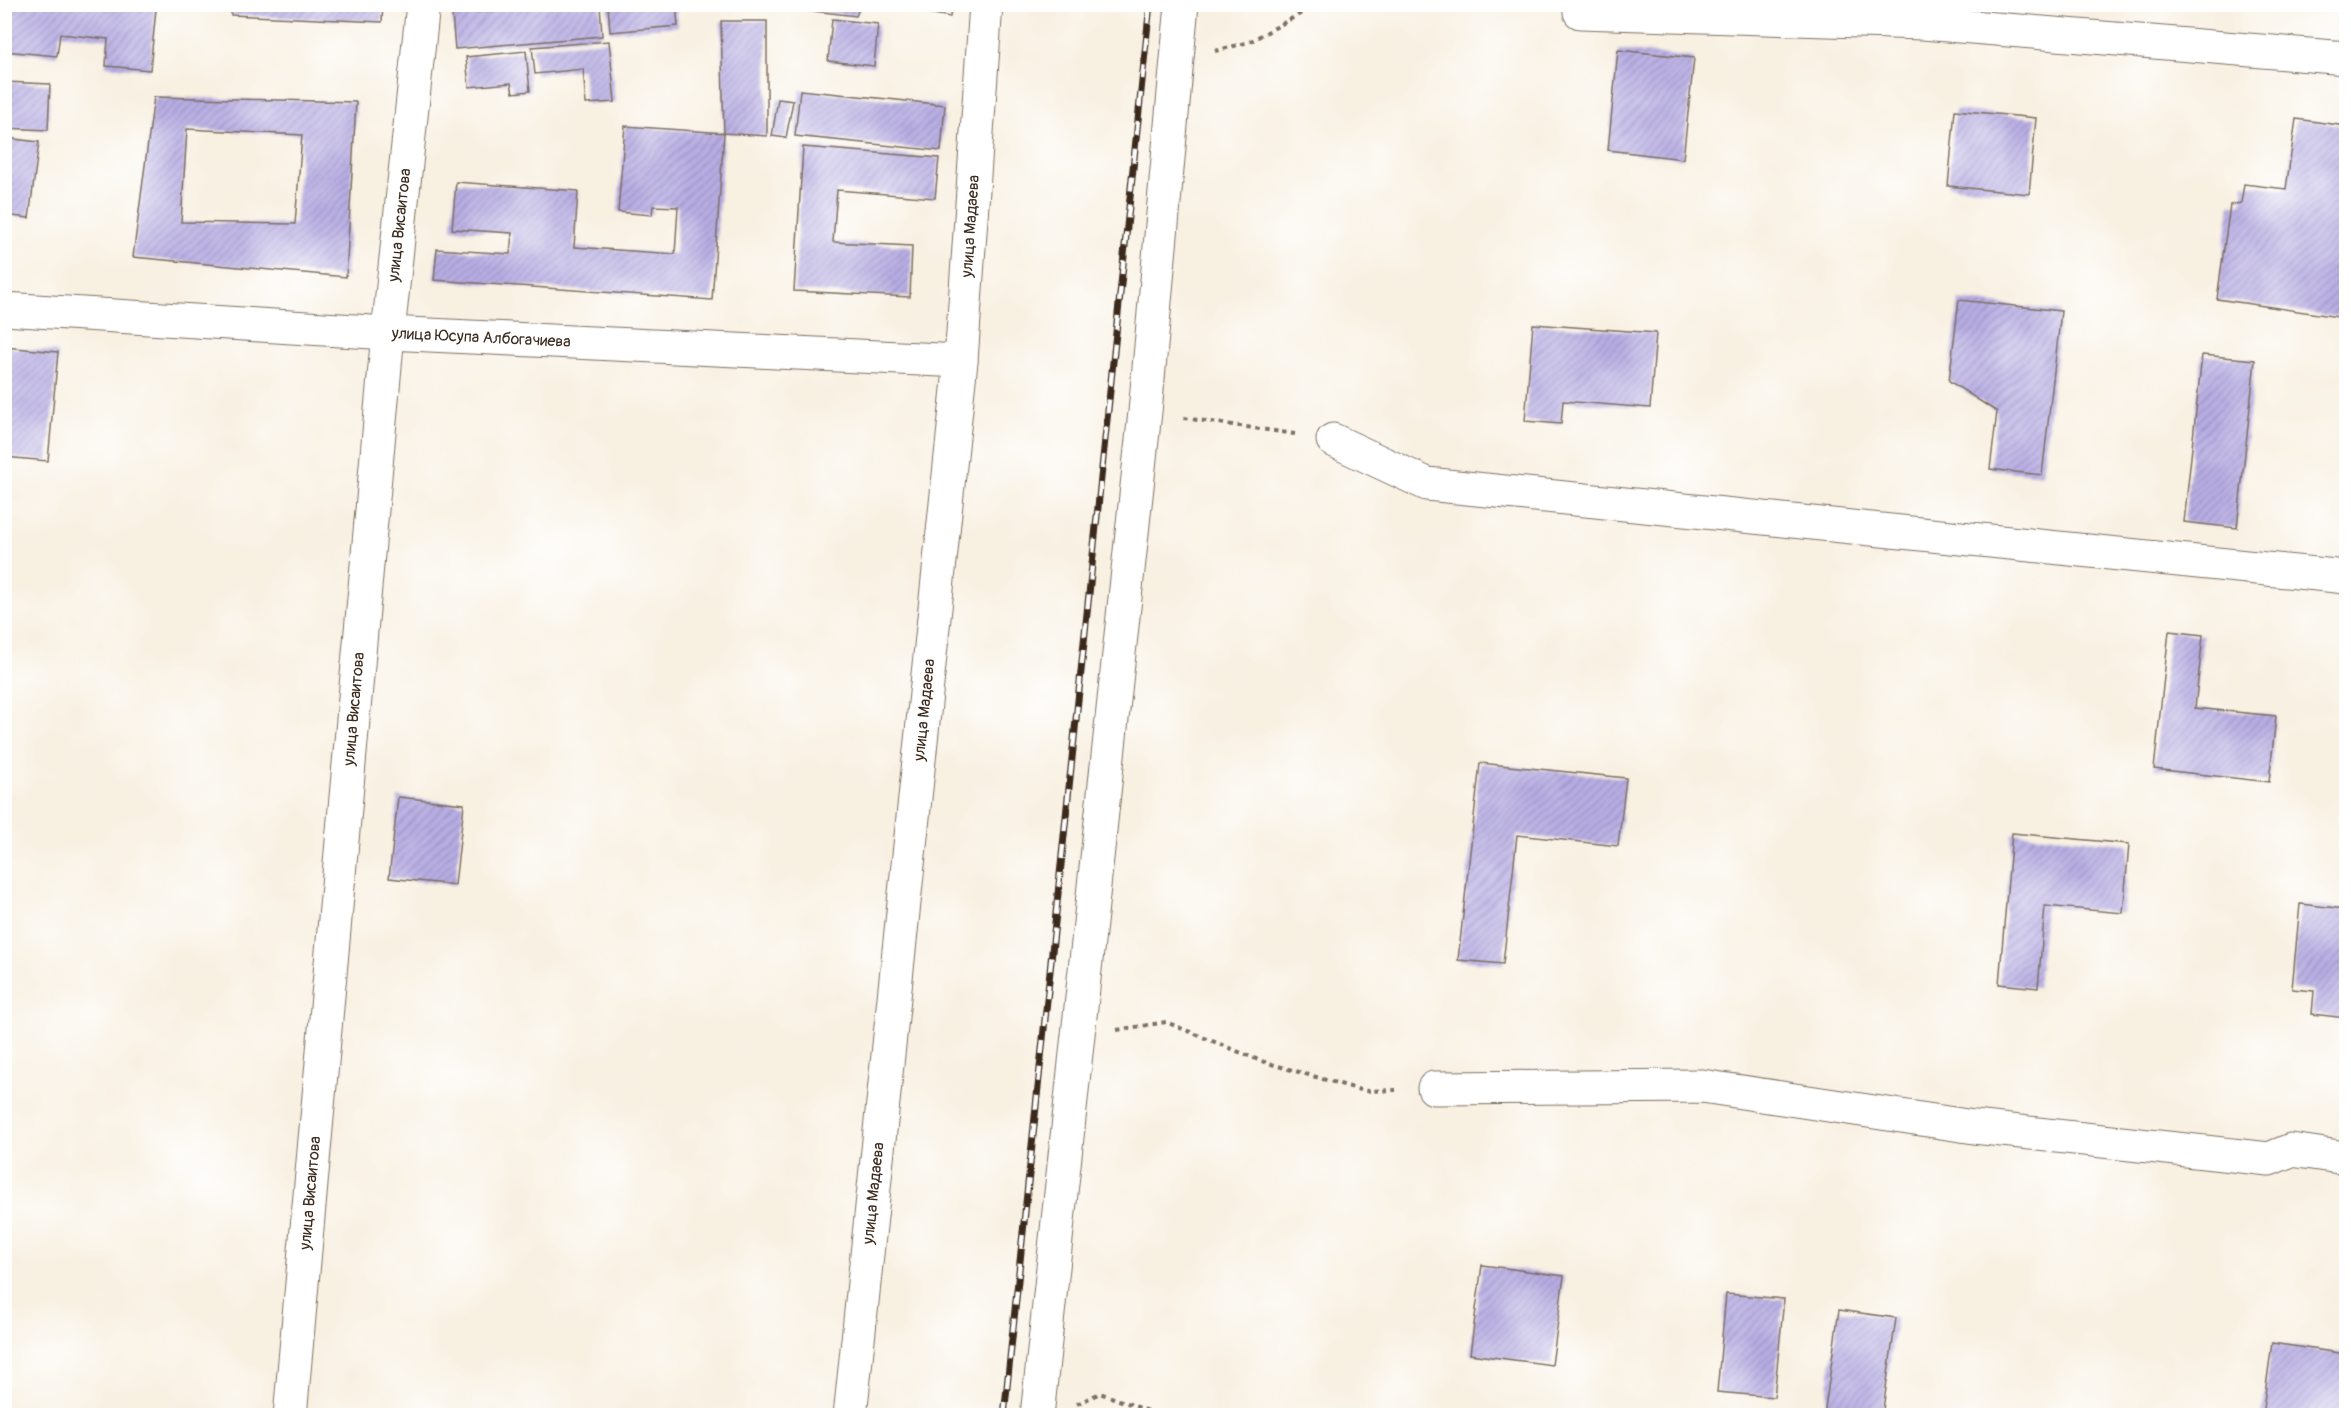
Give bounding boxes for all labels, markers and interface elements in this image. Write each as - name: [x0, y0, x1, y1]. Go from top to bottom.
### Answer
- street label: улица Висаитова: [383, 167, 415, 284]
- street label: улица Мадаева: [957, 174, 984, 279]
- street label: улица Юсупа Албогачиева: [390, 323, 571, 352]
- street label: улица Висаитова: [339, 651, 369, 768]
- street label: улица Мадаева: [909, 658, 940, 763]
- street label: улица Висаитова: [295, 1135, 325, 1252]
- street label: улица Мадаева: [858, 1141, 889, 1246]

